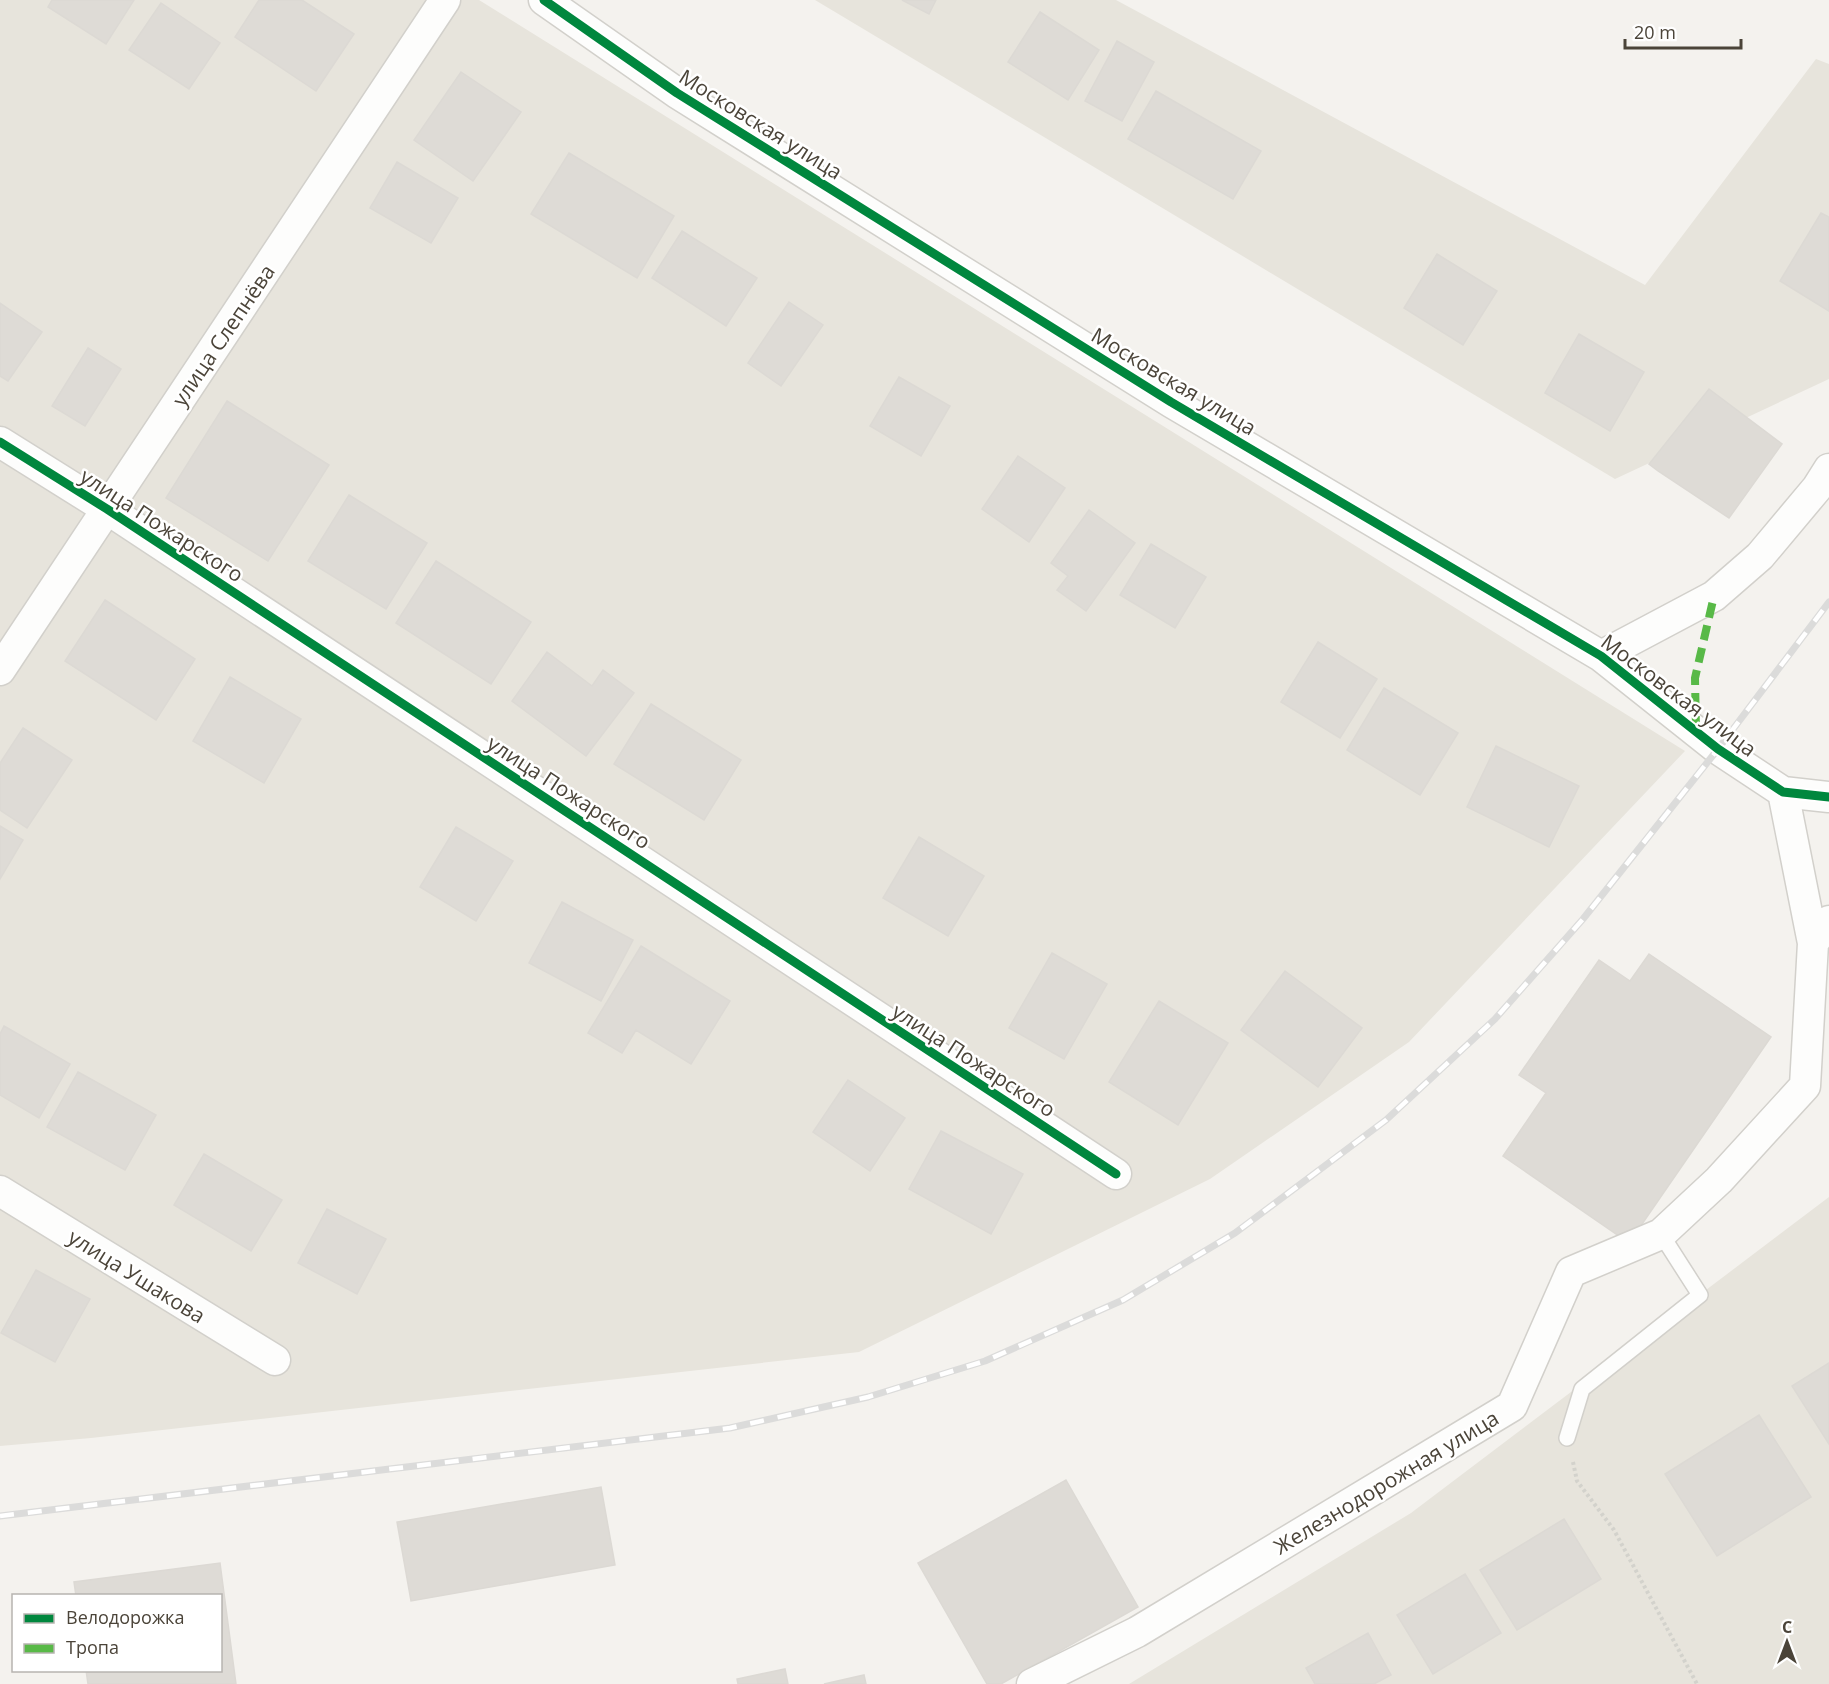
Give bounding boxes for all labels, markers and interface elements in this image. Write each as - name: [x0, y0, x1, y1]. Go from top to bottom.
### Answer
- scale bar: [1625, 12, 1740, 50]
- text: 20 m: [1634, 20, 1676, 44]
- street label: Московская улица: [674, 62, 848, 186]
- street label: улица Слепнёва: [165, 259, 281, 411]
- street label: Московская улица: [1086, 321, 1262, 441]
- street label: улица Пожарского: [75, 462, 249, 588]
- street label: Московская улица: [1596, 627, 1762, 763]
- street label: улица Пожарского: [482, 729, 656, 855]
- street label: улица Пожарского: [887, 997, 1061, 1123]
- street label: улица Ушакова: [63, 1223, 211, 1329]
- street label: Железнодорожная улица: [1268, 1404, 1504, 1560]
- legend: [12, 1594, 222, 1672]
- text: Велодорожка: [66, 1605, 184, 1629]
- north arrow: [1757, 1612, 1817, 1672]
- text: С: [1782, 1616, 1792, 1638]
- text: Тропа: [66, 1635, 119, 1659]

